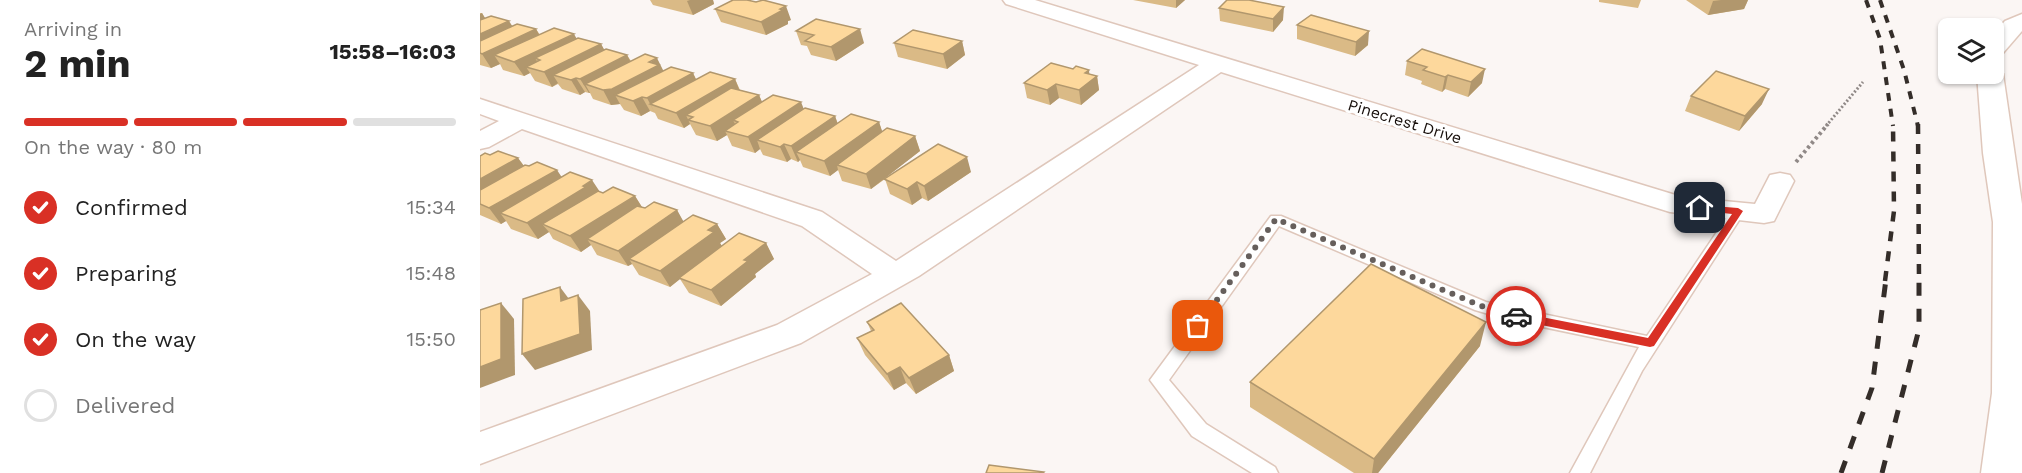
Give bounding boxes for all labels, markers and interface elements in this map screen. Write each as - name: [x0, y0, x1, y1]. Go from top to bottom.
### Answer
- text: Arriving in: [24, 17, 122, 41]
- map controls: [1938, 18, 2004, 84]
- button: layers: [1938, 18, 2004, 84]
- text: 15:58–16:03: [329, 39, 456, 64]
- text: 2 min: [24, 41, 131, 86]
- street label: Pinecrest Drive: [1346, 95, 1464, 148]
- text: On the way · 80 m: [24, 135, 202, 159]
- pin: [1674, 182, 1725, 233]
- icon: check: [24, 191, 57, 224]
- icon: home: [1683, 191, 1716, 224]
- text: Confirmed: [75, 195, 188, 220]
- text: 15:34: [407, 195, 456, 219]
- icon: check: [24, 257, 57, 290]
- text: Preparing: [75, 261, 176, 286]
- text: 15:48: [406, 261, 456, 285]
- courier: [1486, 286, 1546, 346]
- pin: [1172, 300, 1223, 351]
- icon: car: [1500, 300, 1533, 333]
- icon: bag: [1181, 309, 1214, 342]
- icon: check: [24, 323, 57, 356]
- text: On the way: [75, 327, 196, 352]
- text: 15:50: [407, 327, 456, 351]
- text: Delivered: [75, 393, 175, 418]

